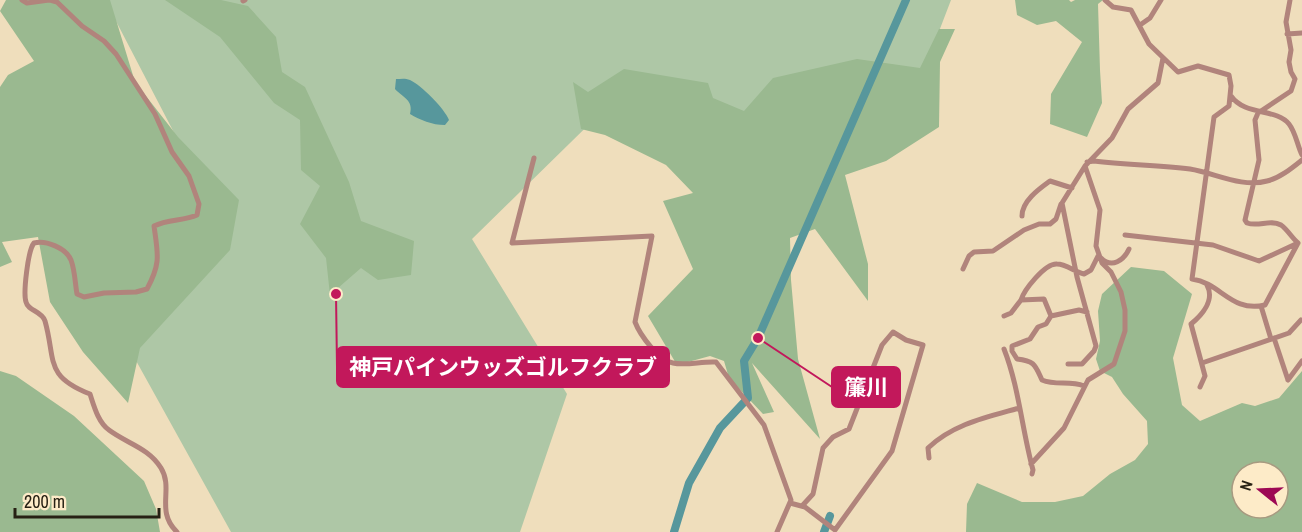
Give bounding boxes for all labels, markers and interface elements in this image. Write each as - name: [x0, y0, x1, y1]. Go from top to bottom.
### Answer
- callout: 神戸パインウッズゴルフクラブ: [337, 347, 669, 387]
- text: 神戸パインウッズゴルフクラブ: [349, 352, 657, 382]
- callout: 簾川: [832, 367, 900, 407]
- text: 簾川: [844, 372, 888, 402]
- north arrow: [1230, 460, 1290, 520]
- text: N: [1234, 477, 1258, 493]
- scale bar: [15, 481, 159, 519]
- text: 200 m: [24, 489, 65, 514]

